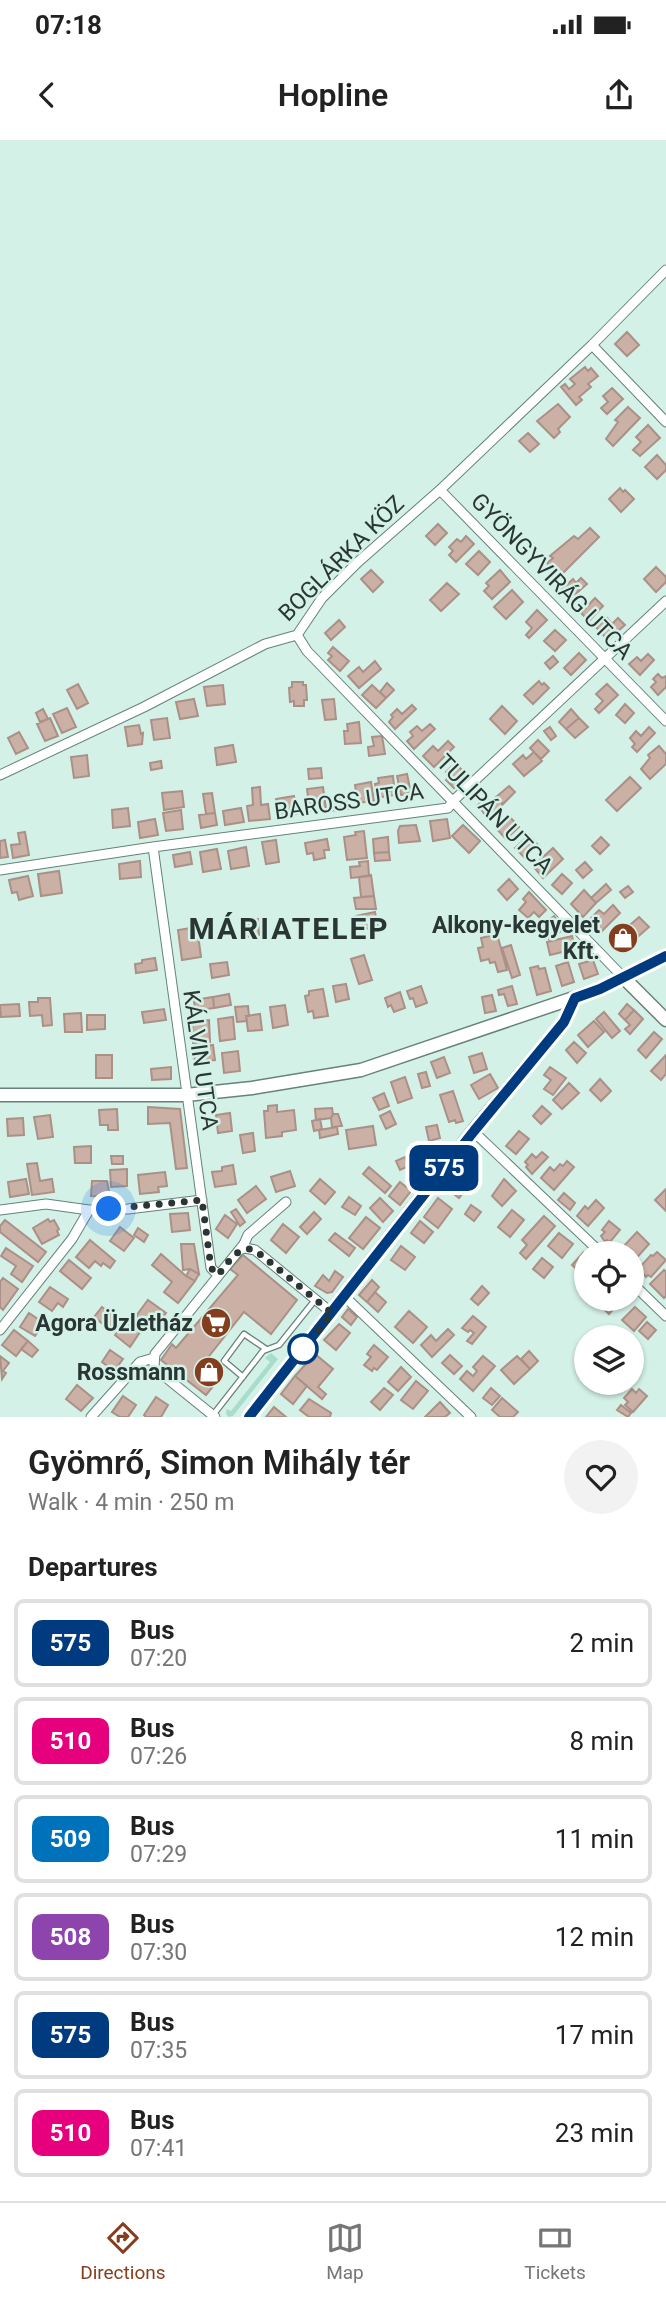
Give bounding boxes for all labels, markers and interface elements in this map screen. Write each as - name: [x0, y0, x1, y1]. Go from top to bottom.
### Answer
- text: 07:18: [35, 10, 102, 40]
- icon: back: [28, 76, 66, 114]
- text: Hopline: [278, 76, 388, 114]
- icon: share: [600, 76, 638, 114]
- street label: GYÖNGYVIRÁG UTCA: [465, 487, 639, 665]
- street label: BOGLÁRKA KÖZ: [272, 489, 410, 627]
- street label: TULIPÁN UTCA: [431, 748, 559, 880]
- street label: BAROSS UTCA: [273, 778, 426, 825]
- district label: MÁRIATELEP: [188, 911, 390, 946]
- place label: Alkony-kegyelet Kft.: [432, 912, 600, 965]
- shop icon: Alkony-kegyelet Kft.: [606, 921, 640, 955]
- street label: KÁLVIN UTCA: [177, 988, 225, 1132]
- line badge: 575: [404, 1145, 484, 1191]
- text: 575: [423, 1154, 465, 1182]
- your location: [91, 1191, 126, 1226]
- map controls: [574, 1241, 644, 1395]
- button: locate: [574, 1241, 644, 1311]
- supermarket icon: Agora Üzletház: [199, 1306, 233, 1340]
- place label: Agora Üzletház: [35, 1309, 193, 1337]
- button: layers: [574, 1325, 644, 1395]
- unlabelled marker: [288, 1334, 318, 1364]
- shop icon: Rossmann: [192, 1355, 226, 1389]
- place label: Rossmann: [77, 1359, 186, 1386]
- button: heart: [564, 1440, 638, 1514]
- text: Gyömrő, Simon Mihály tér: [28, 1443, 410, 1482]
- text: Walk · 4 min · 250 m: [28, 1489, 234, 1516]
- text: Departures: [28, 1552, 158, 1582]
- text: Bus: [130, 1615, 175, 1645]
- text: 2 min: [569, 1628, 634, 1658]
- text: 575: [50, 1629, 91, 1657]
- text: 07:20: [130, 1645, 187, 1672]
- text: Bus: [130, 1713, 175, 1743]
- text: 8 min: [569, 1726, 634, 1756]
- text: 510: [50, 1727, 91, 1755]
- text: 07:26: [130, 1743, 187, 1770]
- text: Bus: [130, 1811, 175, 1841]
- text: 11 min: [555, 1824, 634, 1854]
- text: 509: [50, 1825, 91, 1853]
- text: 07:29: [130, 1841, 187, 1868]
- text: Bus: [130, 1909, 175, 1939]
- text: 12 min: [555, 1922, 634, 1952]
- text: 508: [50, 1923, 91, 1951]
- text: 07:30: [130, 1939, 187, 1966]
- text: Bus: [130, 2007, 175, 2037]
- text: 17 min: [555, 2020, 634, 2050]
- text: 575: [50, 2021, 91, 2049]
- text: 07:35: [130, 2037, 187, 2064]
- text: Bus: [130, 2105, 175, 2135]
- text: 23 min: [555, 2118, 634, 2148]
- text: 510: [50, 2119, 91, 2147]
- text: 07:41: [130, 2135, 187, 2162]
- tab: Directions: [80, 2219, 166, 2284]
- tab: Map: [326, 2219, 364, 2284]
- tab: Tickets: [524, 2219, 586, 2284]

